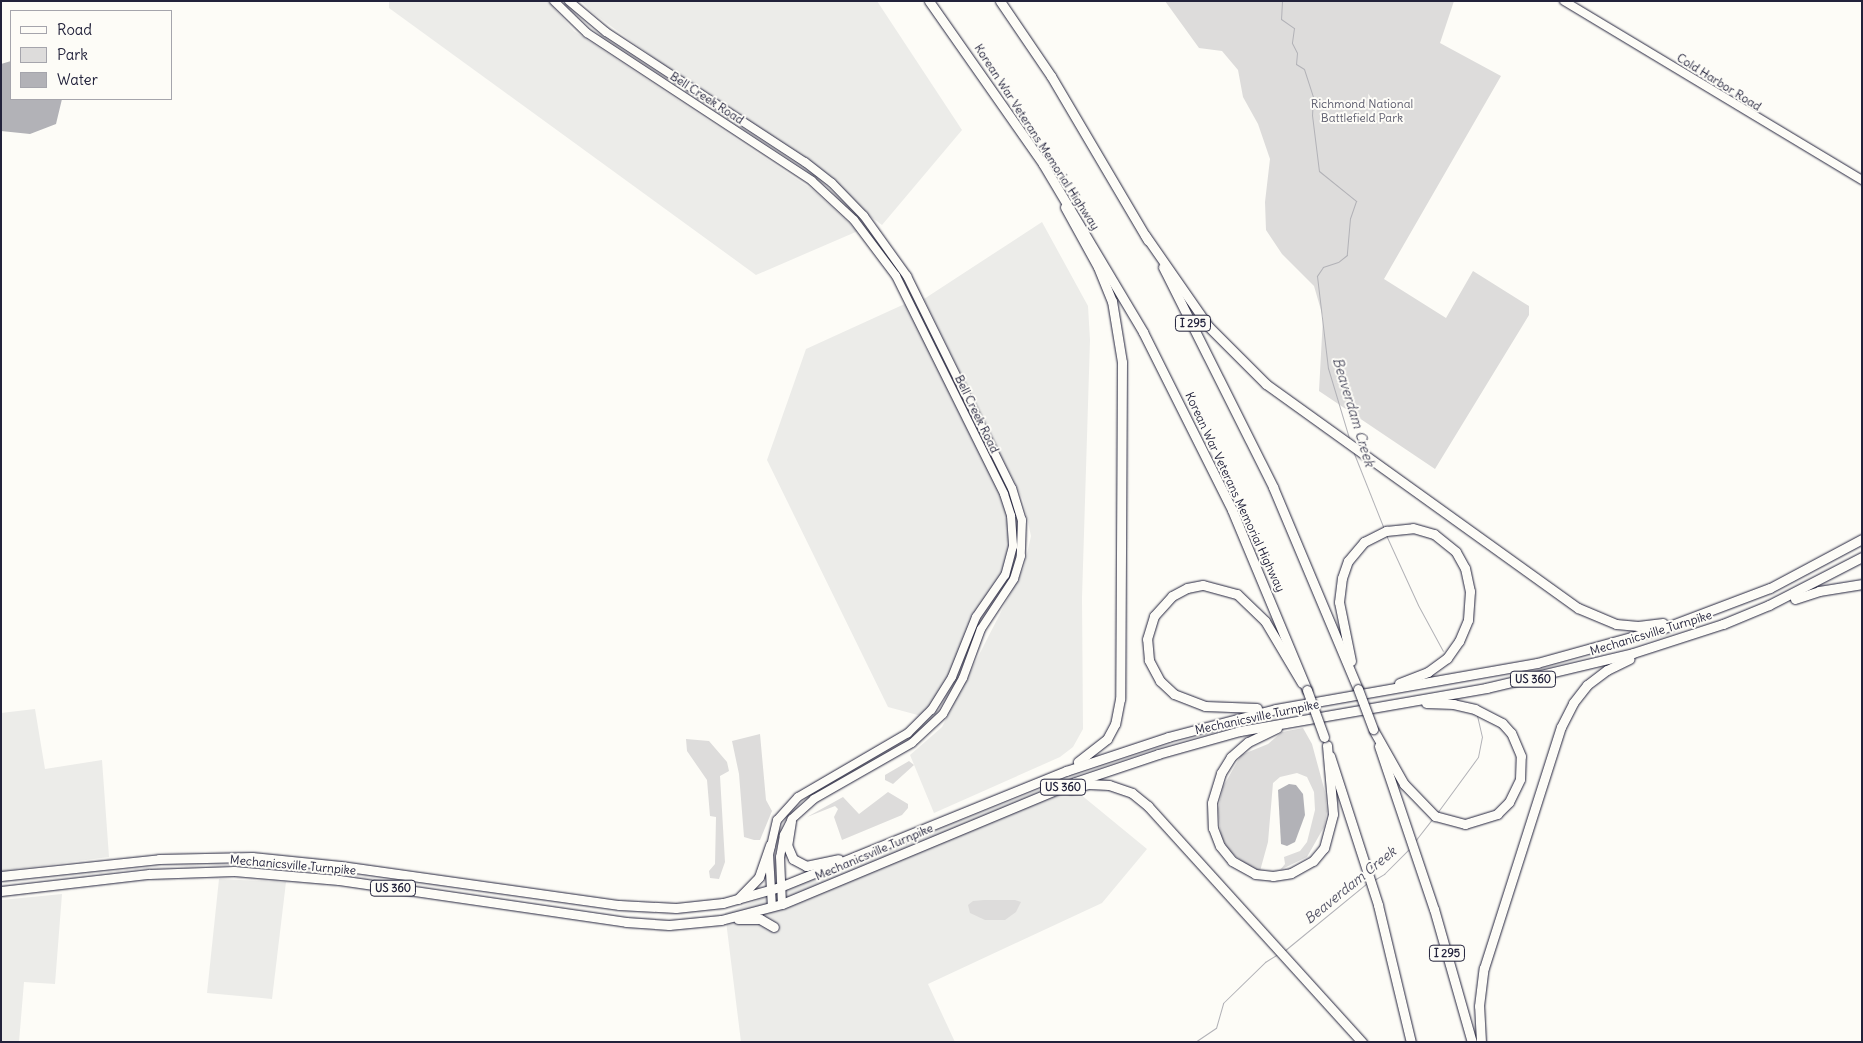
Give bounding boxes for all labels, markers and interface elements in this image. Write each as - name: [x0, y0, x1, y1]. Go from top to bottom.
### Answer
- legend: [10, 10, 172, 100]
- text: Road: [57, 20, 92, 39]
- street label: Korean War Veterans Memorial Highway: [971, 41, 1103, 233]
- text: Park: [57, 45, 88, 64]
- street label: Cold Harbor Road: [1674, 50, 1764, 114]
- street label: Bell Creek Road: [667, 69, 747, 127]
- text: Water: [57, 70, 98, 89]
- park label: Richmond National Battlefield Park: [1311, 97, 1413, 125]
- road number: I 295: [1174, 314, 1212, 332]
- water label: Beaverdam Creek: [1329, 355, 1379, 469]
- street label: Bell Creek Road: [952, 373, 1002, 455]
- street label: Korean War Veterans Memorial Highway: [1182, 390, 1288, 594]
- street label: Mechanicsville Turnpike: [1588, 608, 1714, 658]
- road number: US 360: [1509, 671, 1557, 688]
- street label: Mechanicsville Turnpike: [1194, 697, 1320, 737]
- road number: US 360: [1039, 779, 1087, 796]
- street label: Mechanicsville Turnpike: [813, 821, 935, 883]
- water label: Beaverdam Creek: [1301, 843, 1399, 927]
- street label: Mechanicsville Turnpike: [229, 852, 357, 878]
- road number: US 360: [369, 880, 417, 896]
- road number: I 295: [1428, 944, 1466, 961]

